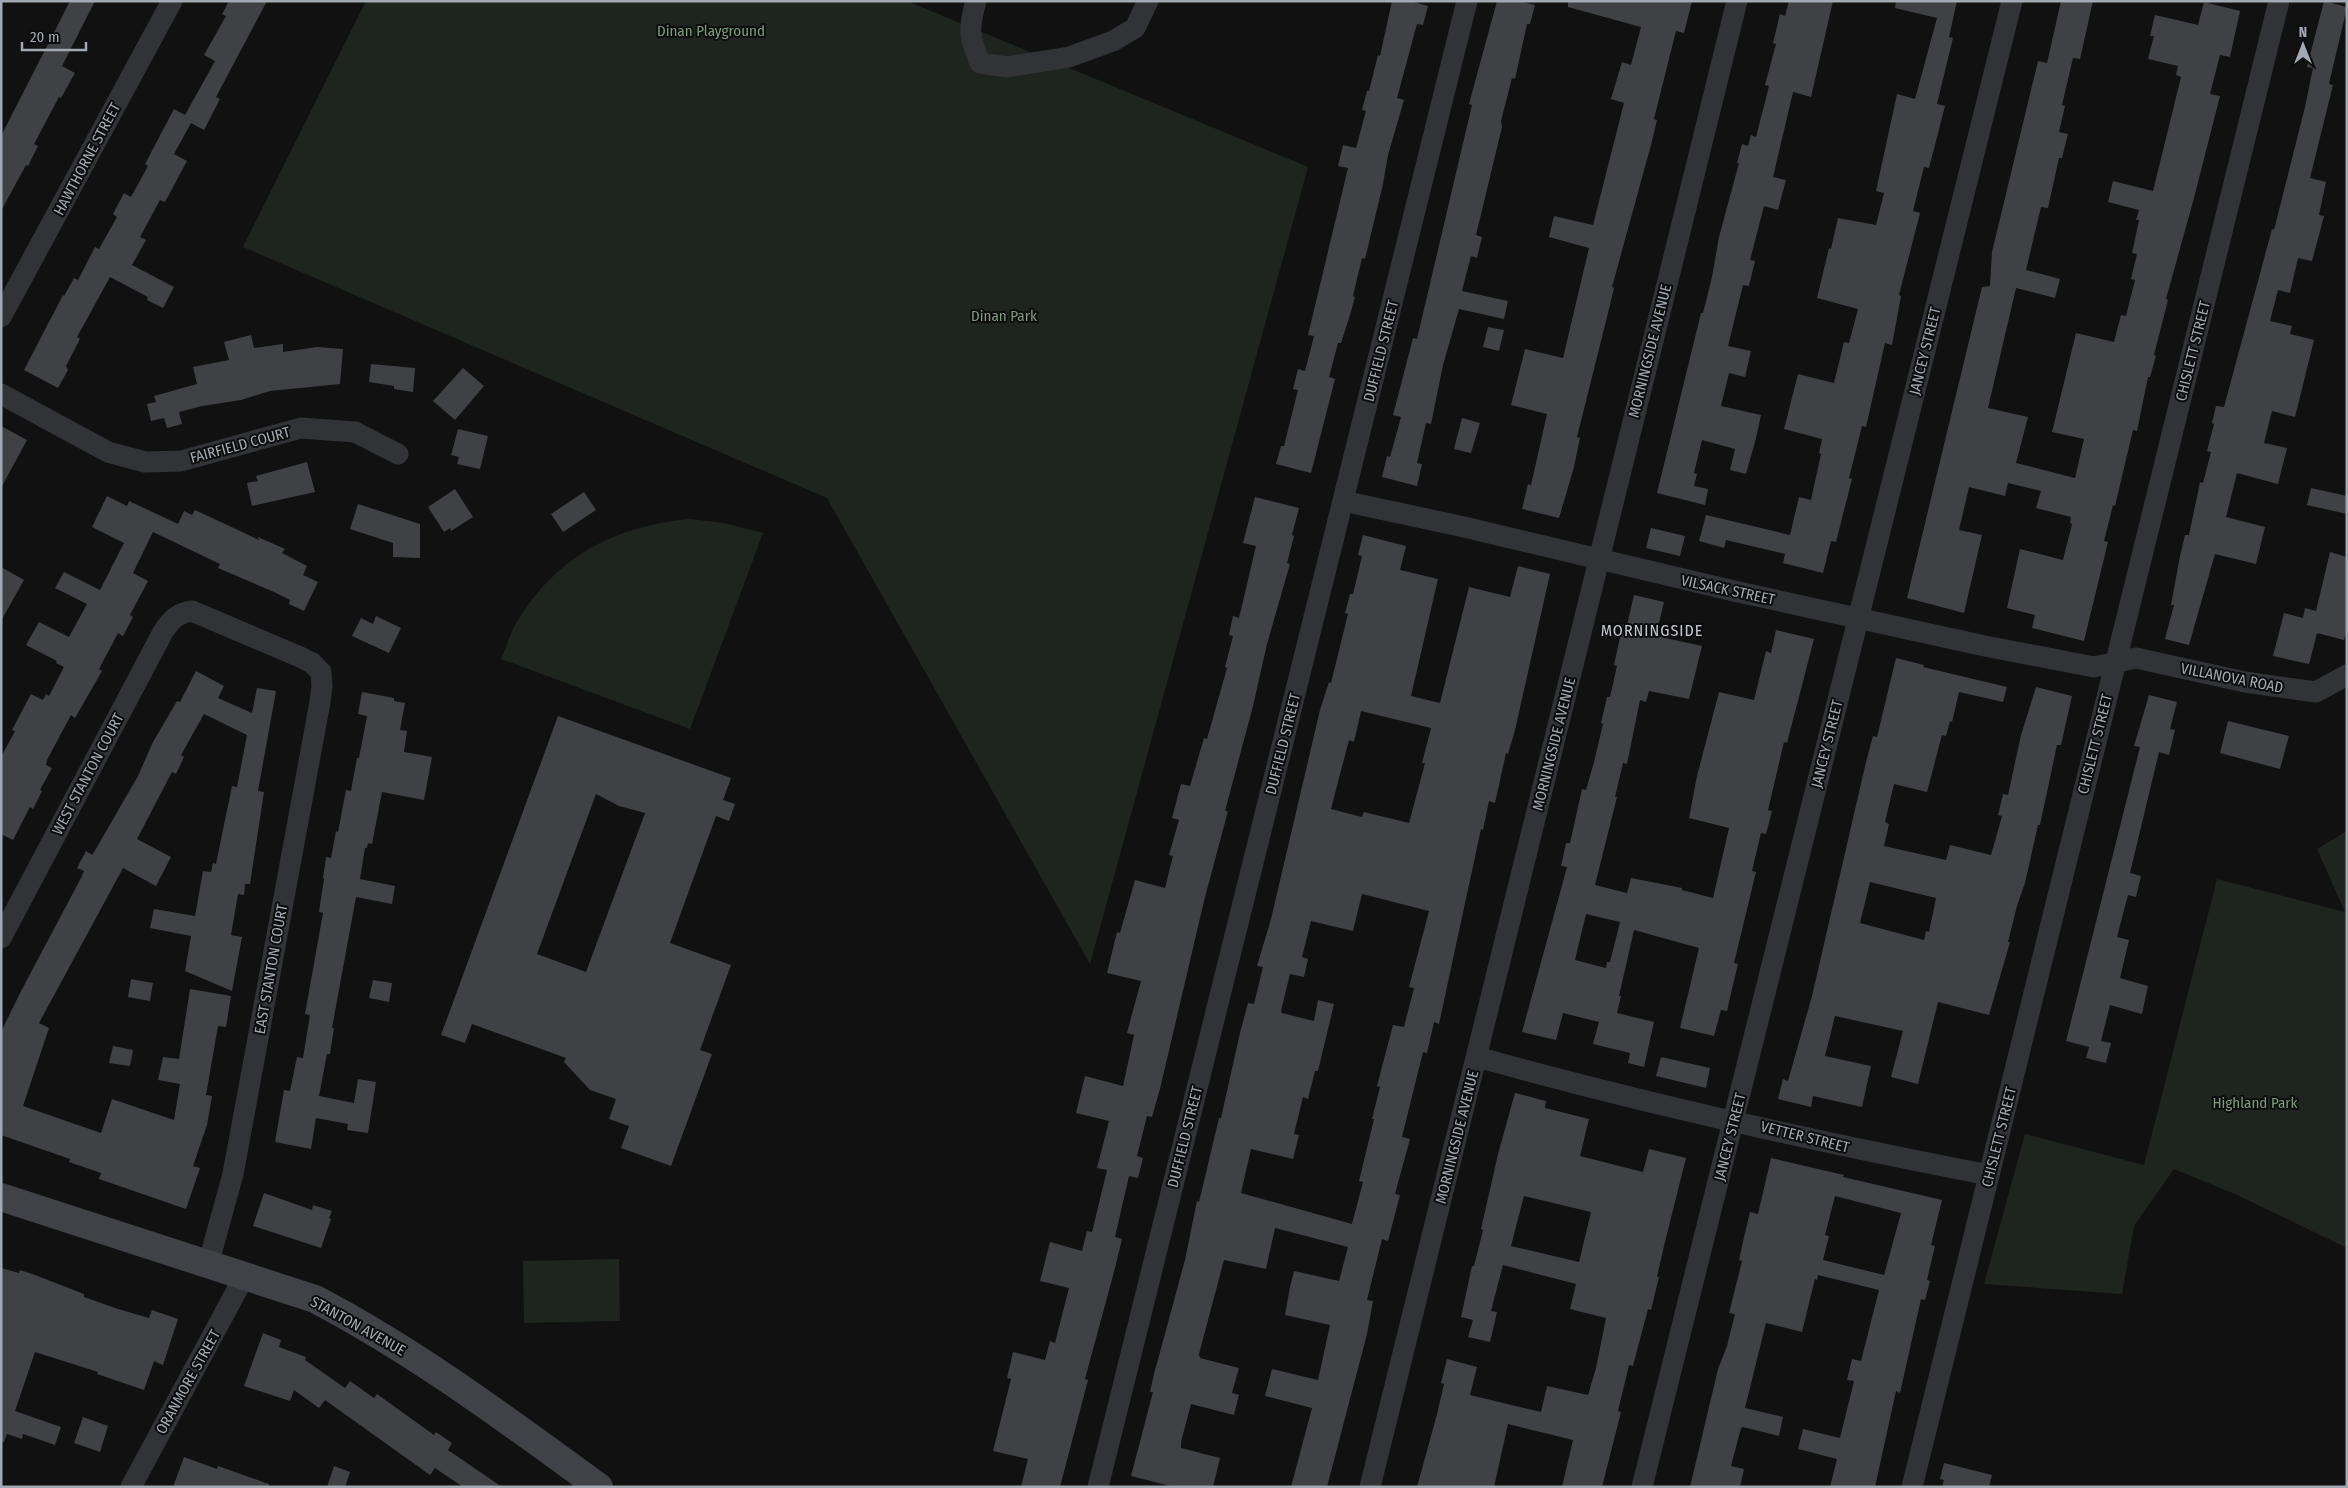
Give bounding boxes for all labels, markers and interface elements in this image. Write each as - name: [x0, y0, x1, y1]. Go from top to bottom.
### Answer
- scale bar: [22, 20, 86, 52]
- north arrow: [2278, 20, 2328, 70]
- park label: Dinan Playground: [657, 22, 765, 40]
- text: N: [2299, 24, 2307, 41]
- text: 20 m: [30, 28, 60, 46]
- street label: HAWTHORNE STREET: [50, 100, 124, 218]
- street label: MORNINGSIDE AVENUE: [1625, 282, 1675, 420]
- street label: DUFFIELD STREET: [1360, 298, 1402, 404]
- street label: CHISLETT STREET: [2172, 299, 2214, 403]
- street label: JANCEY STREET: [1905, 305, 1945, 397]
- park label: Dinan Park: [971, 307, 1037, 325]
- street label: FAIRFIELD COURT: [188, 423, 292, 467]
- street label: VILSACK STREET: [1679, 571, 1777, 609]
- district label: MORNINGSIDE: [1601, 621, 1703, 640]
- street label: VILLANOVA ROAD: [2179, 659, 2285, 697]
- street label: MORNINGSIDE AVENUE: [1529, 675, 1579, 813]
- street label: DUFFIELD STREET: [1262, 691, 1304, 797]
- street label: CHISLETT STREET: [2074, 692, 2116, 796]
- street label: JANCEY STREET: [1807, 698, 1847, 790]
- street label: WEST STANTON COURT: [48, 710, 128, 838]
- street label: EAST STANTON COURT: [251, 903, 291, 1035]
- street label: MORNINGSIDE AVENUE: [1432, 1068, 1482, 1206]
- street label: DUFFIELD STREET: [1164, 1084, 1206, 1190]
- street label: CHISLETT STREET: [1978, 1085, 2020, 1189]
- street label: JANCEY STREET: [1710, 1091, 1750, 1183]
- park label: Highland Park: [2212, 1094, 2298, 1112]
- street label: VETTER STREET: [1759, 1117, 1851, 1157]
- street label: STANTON AVENUE: [307, 1292, 409, 1360]
- street label: ORANMORE STREET: [152, 1327, 224, 1437]

